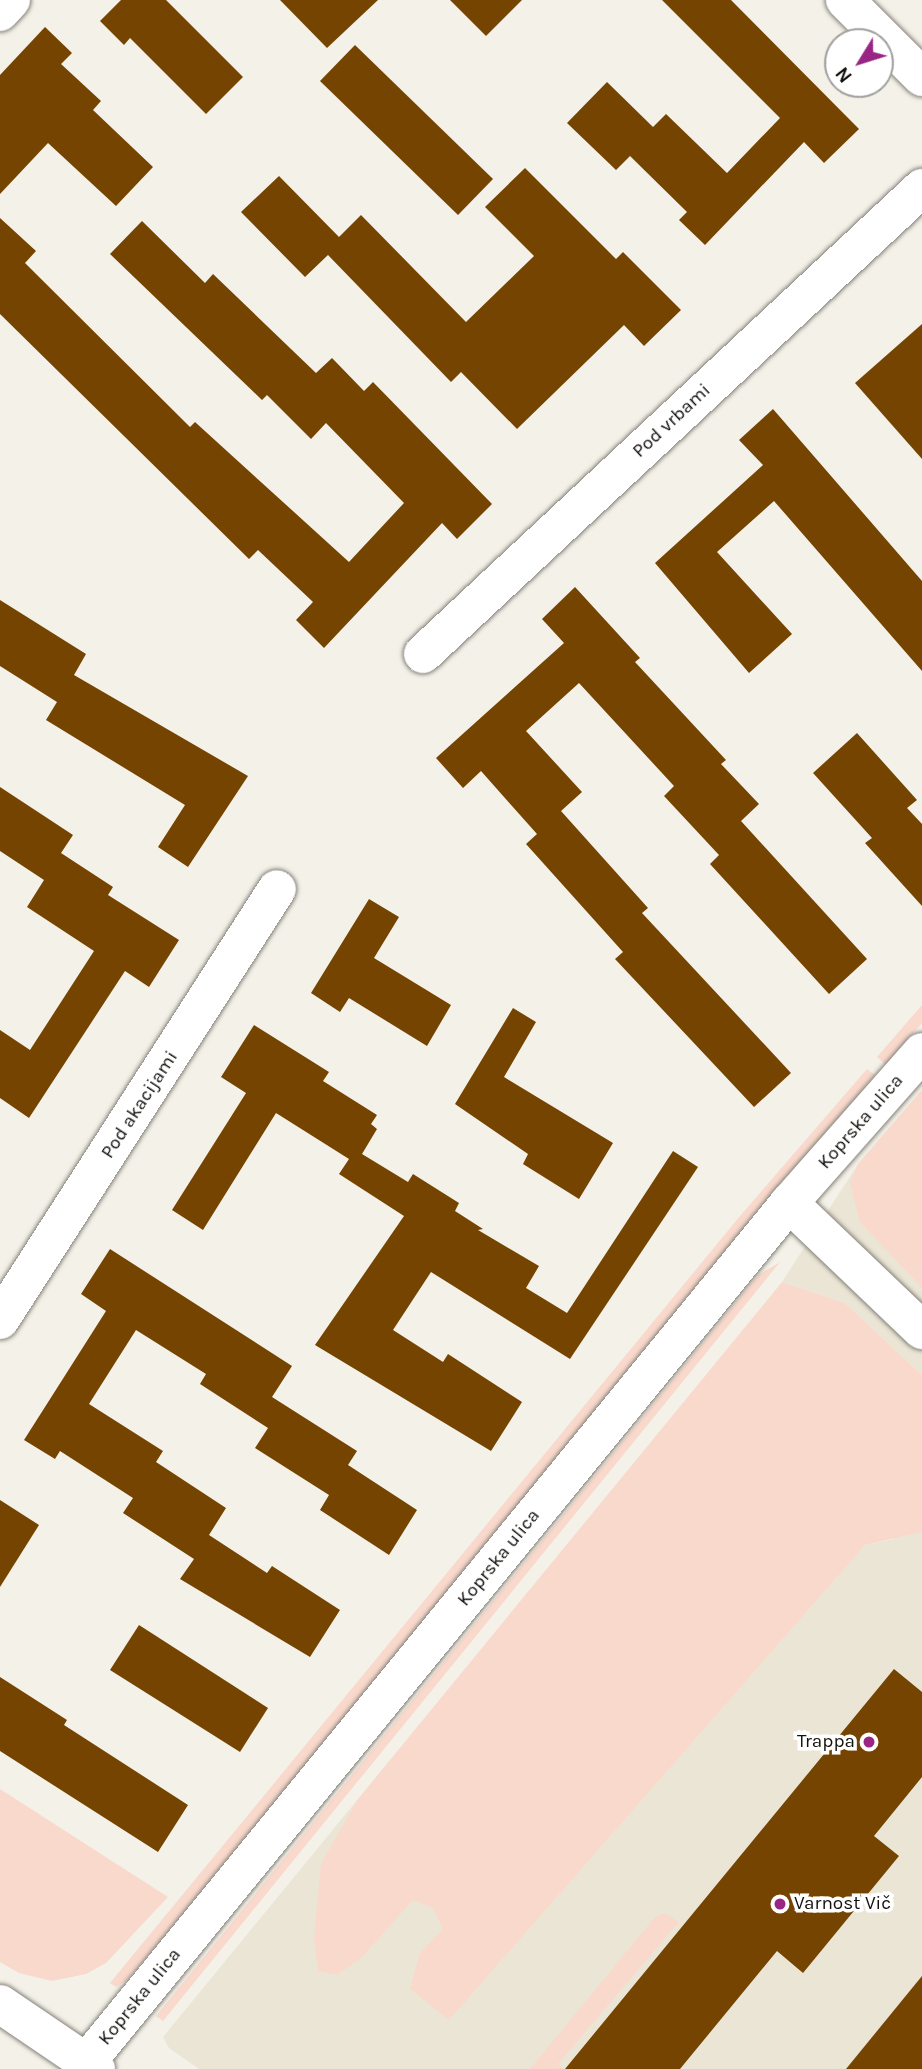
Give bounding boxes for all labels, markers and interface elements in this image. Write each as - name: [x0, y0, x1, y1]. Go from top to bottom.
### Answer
- north arrow: [824, 28, 894, 98]
- text: N: [831, 63, 857, 87]
- street label: Pod vrbami: [628, 379, 716, 463]
- street label: Pod akacijami: [97, 1047, 183, 1163]
- street label: Koprska ulica: [814, 1070, 908, 1174]
- street label: Koprska ulica: [453, 1505, 545, 1611]
- place label: Trappa: [797, 1731, 855, 1753]
- marker: Trappa: [861, 1734, 877, 1750]
- place label: Varnost Vič: [794, 1893, 891, 1915]
- marker: Varnost Vič: [772, 1896, 788, 1912]
- street label: Koprska ulica: [94, 1944, 186, 2050]

